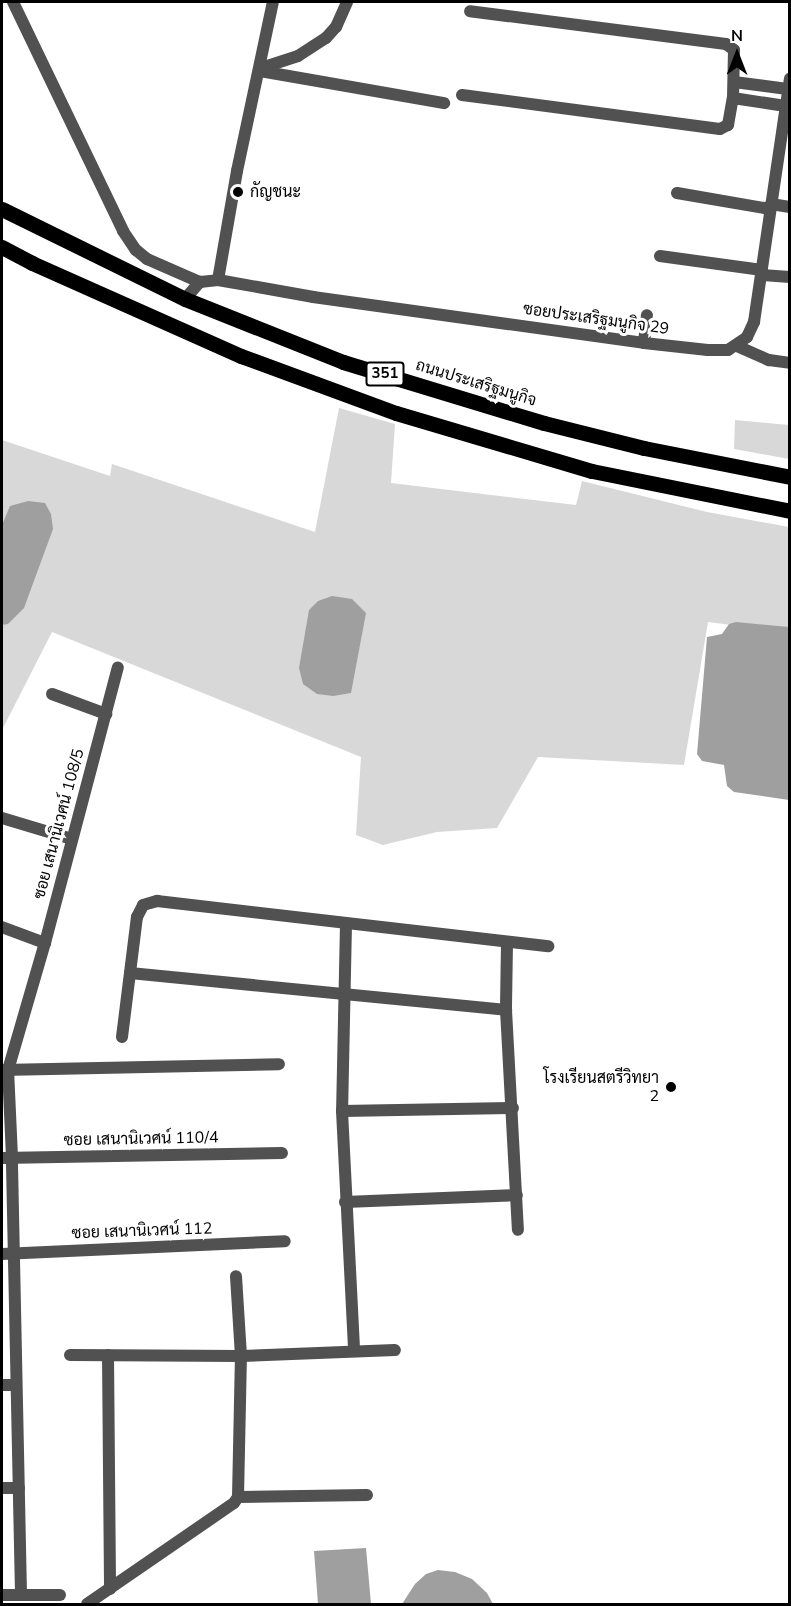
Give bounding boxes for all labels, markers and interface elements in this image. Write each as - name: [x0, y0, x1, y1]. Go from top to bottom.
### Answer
- north arrow: [707, 24, 767, 84]
- text: N: [731, 25, 743, 47]
- place label: กัญชนะ: [250, 182, 301, 202]
- marker: กัญชนะ: [231, 185, 245, 199]
- street label: ซอยประเสริฐมนูกิจ 29: [522, 299, 670, 339]
- street label: ถนนประเสริฐมนูกิจ: [413, 356, 539, 410]
- road number: 351: [366, 362, 404, 386]
- street label: ซอย เสนานิเวศน์ 108/5: [30, 747, 88, 901]
- place label: โรงเรียนสตรีวิทยา 2: [544, 1068, 659, 1106]
- marker: โรงเรียนสตรีวิทยา 2: [664, 1080, 678, 1094]
- street label: ซอย เสนานิเวศน์ 110/4: [63, 1128, 219, 1150]
- street label: ซอย เสนานิเวศน์ 112: [71, 1219, 213, 1243]

